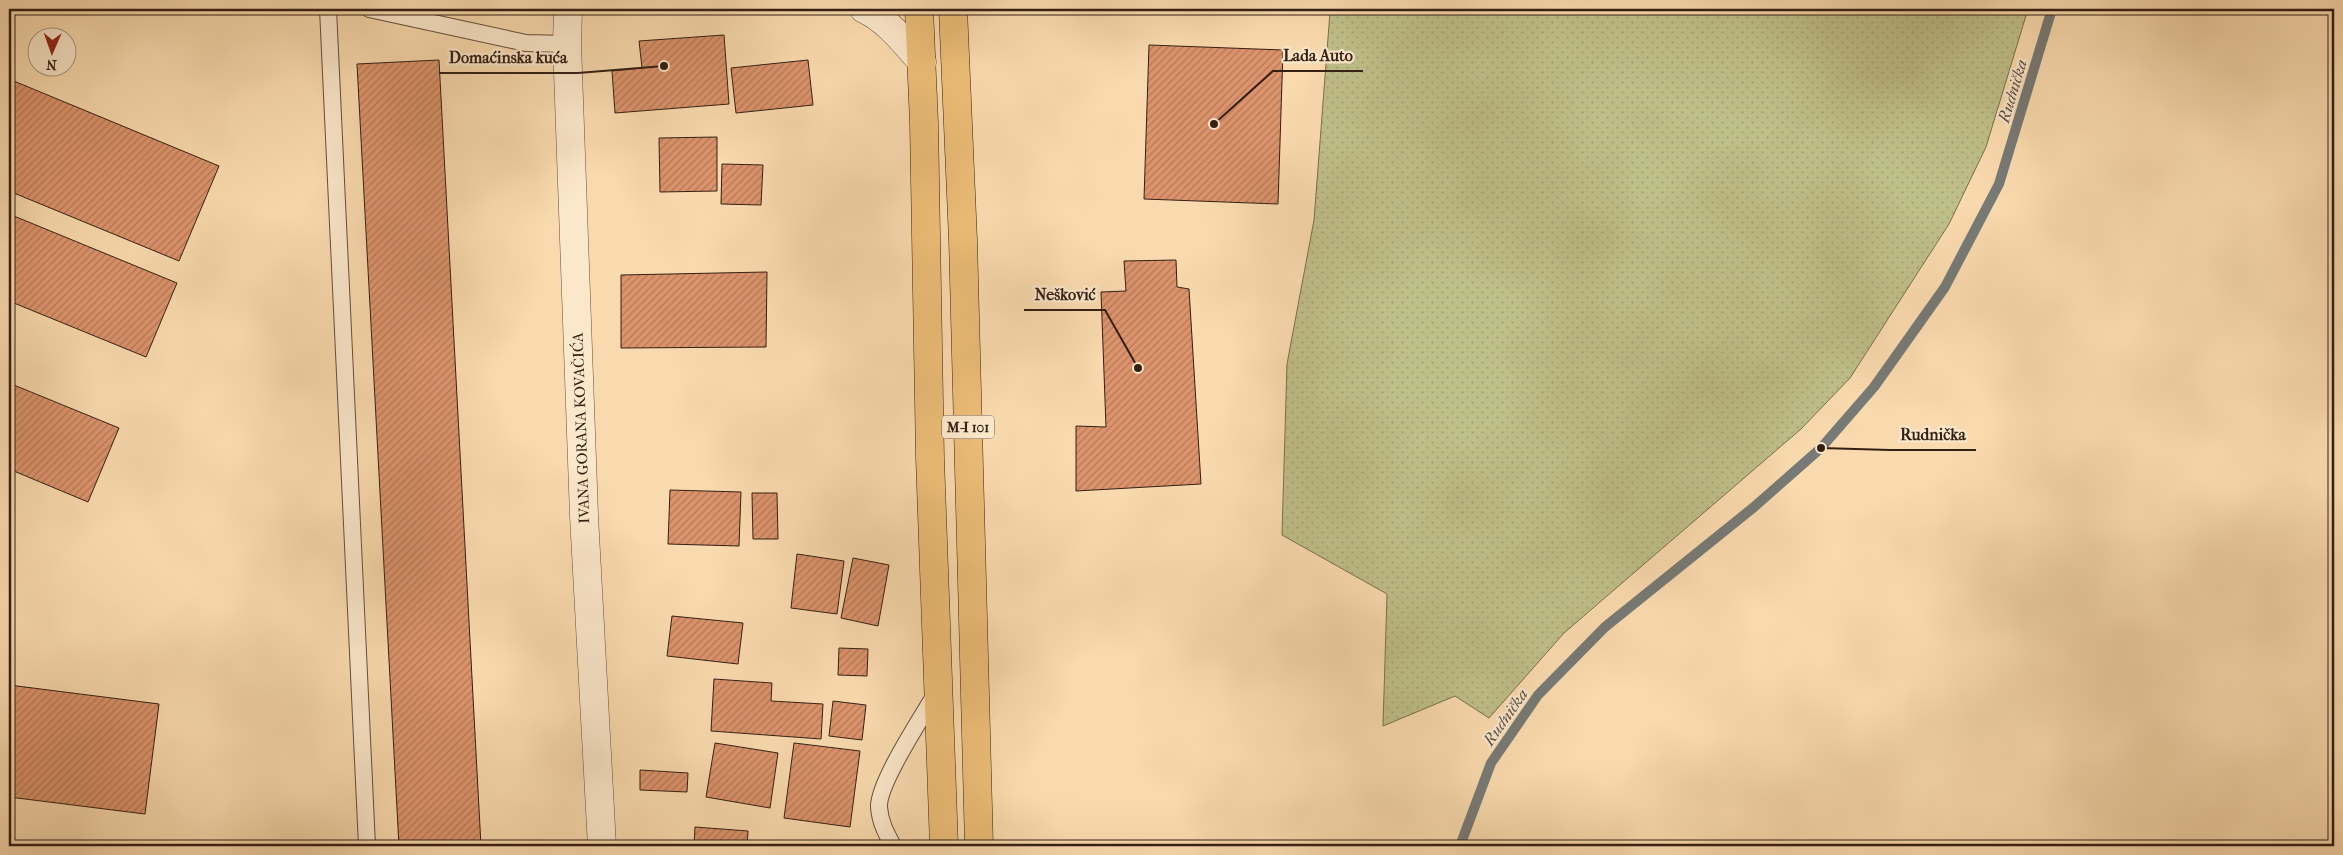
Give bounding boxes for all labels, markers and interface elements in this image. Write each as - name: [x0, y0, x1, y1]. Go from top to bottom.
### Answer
- north arrow: [28, 28, 78, 78]
- callout: Lada Auto: [1273, 40, 1363, 71]
- callout: Domaćinska kuća: [439, 42, 578, 73]
- text: Lada Auto: [1283, 46, 1353, 65]
- text: Domaćinska kuća: [449, 48, 568, 67]
- text: N: [46, 56, 57, 73]
- water label: Rudnička: [1994, 57, 2031, 126]
- callout: Nešković: [1024, 279, 1105, 310]
- text: Nešković: [1034, 285, 1096, 304]
- street label: IVANA GORANA KOVAČIĆA: [569, 332, 593, 524]
- road number: M-I 101: [942, 416, 994, 438]
- callout: Rudnička: [1890, 419, 1976, 450]
- text: Rudnička: [1900, 425, 1966, 444]
- water label: Rudnička: [1479, 685, 1532, 750]

